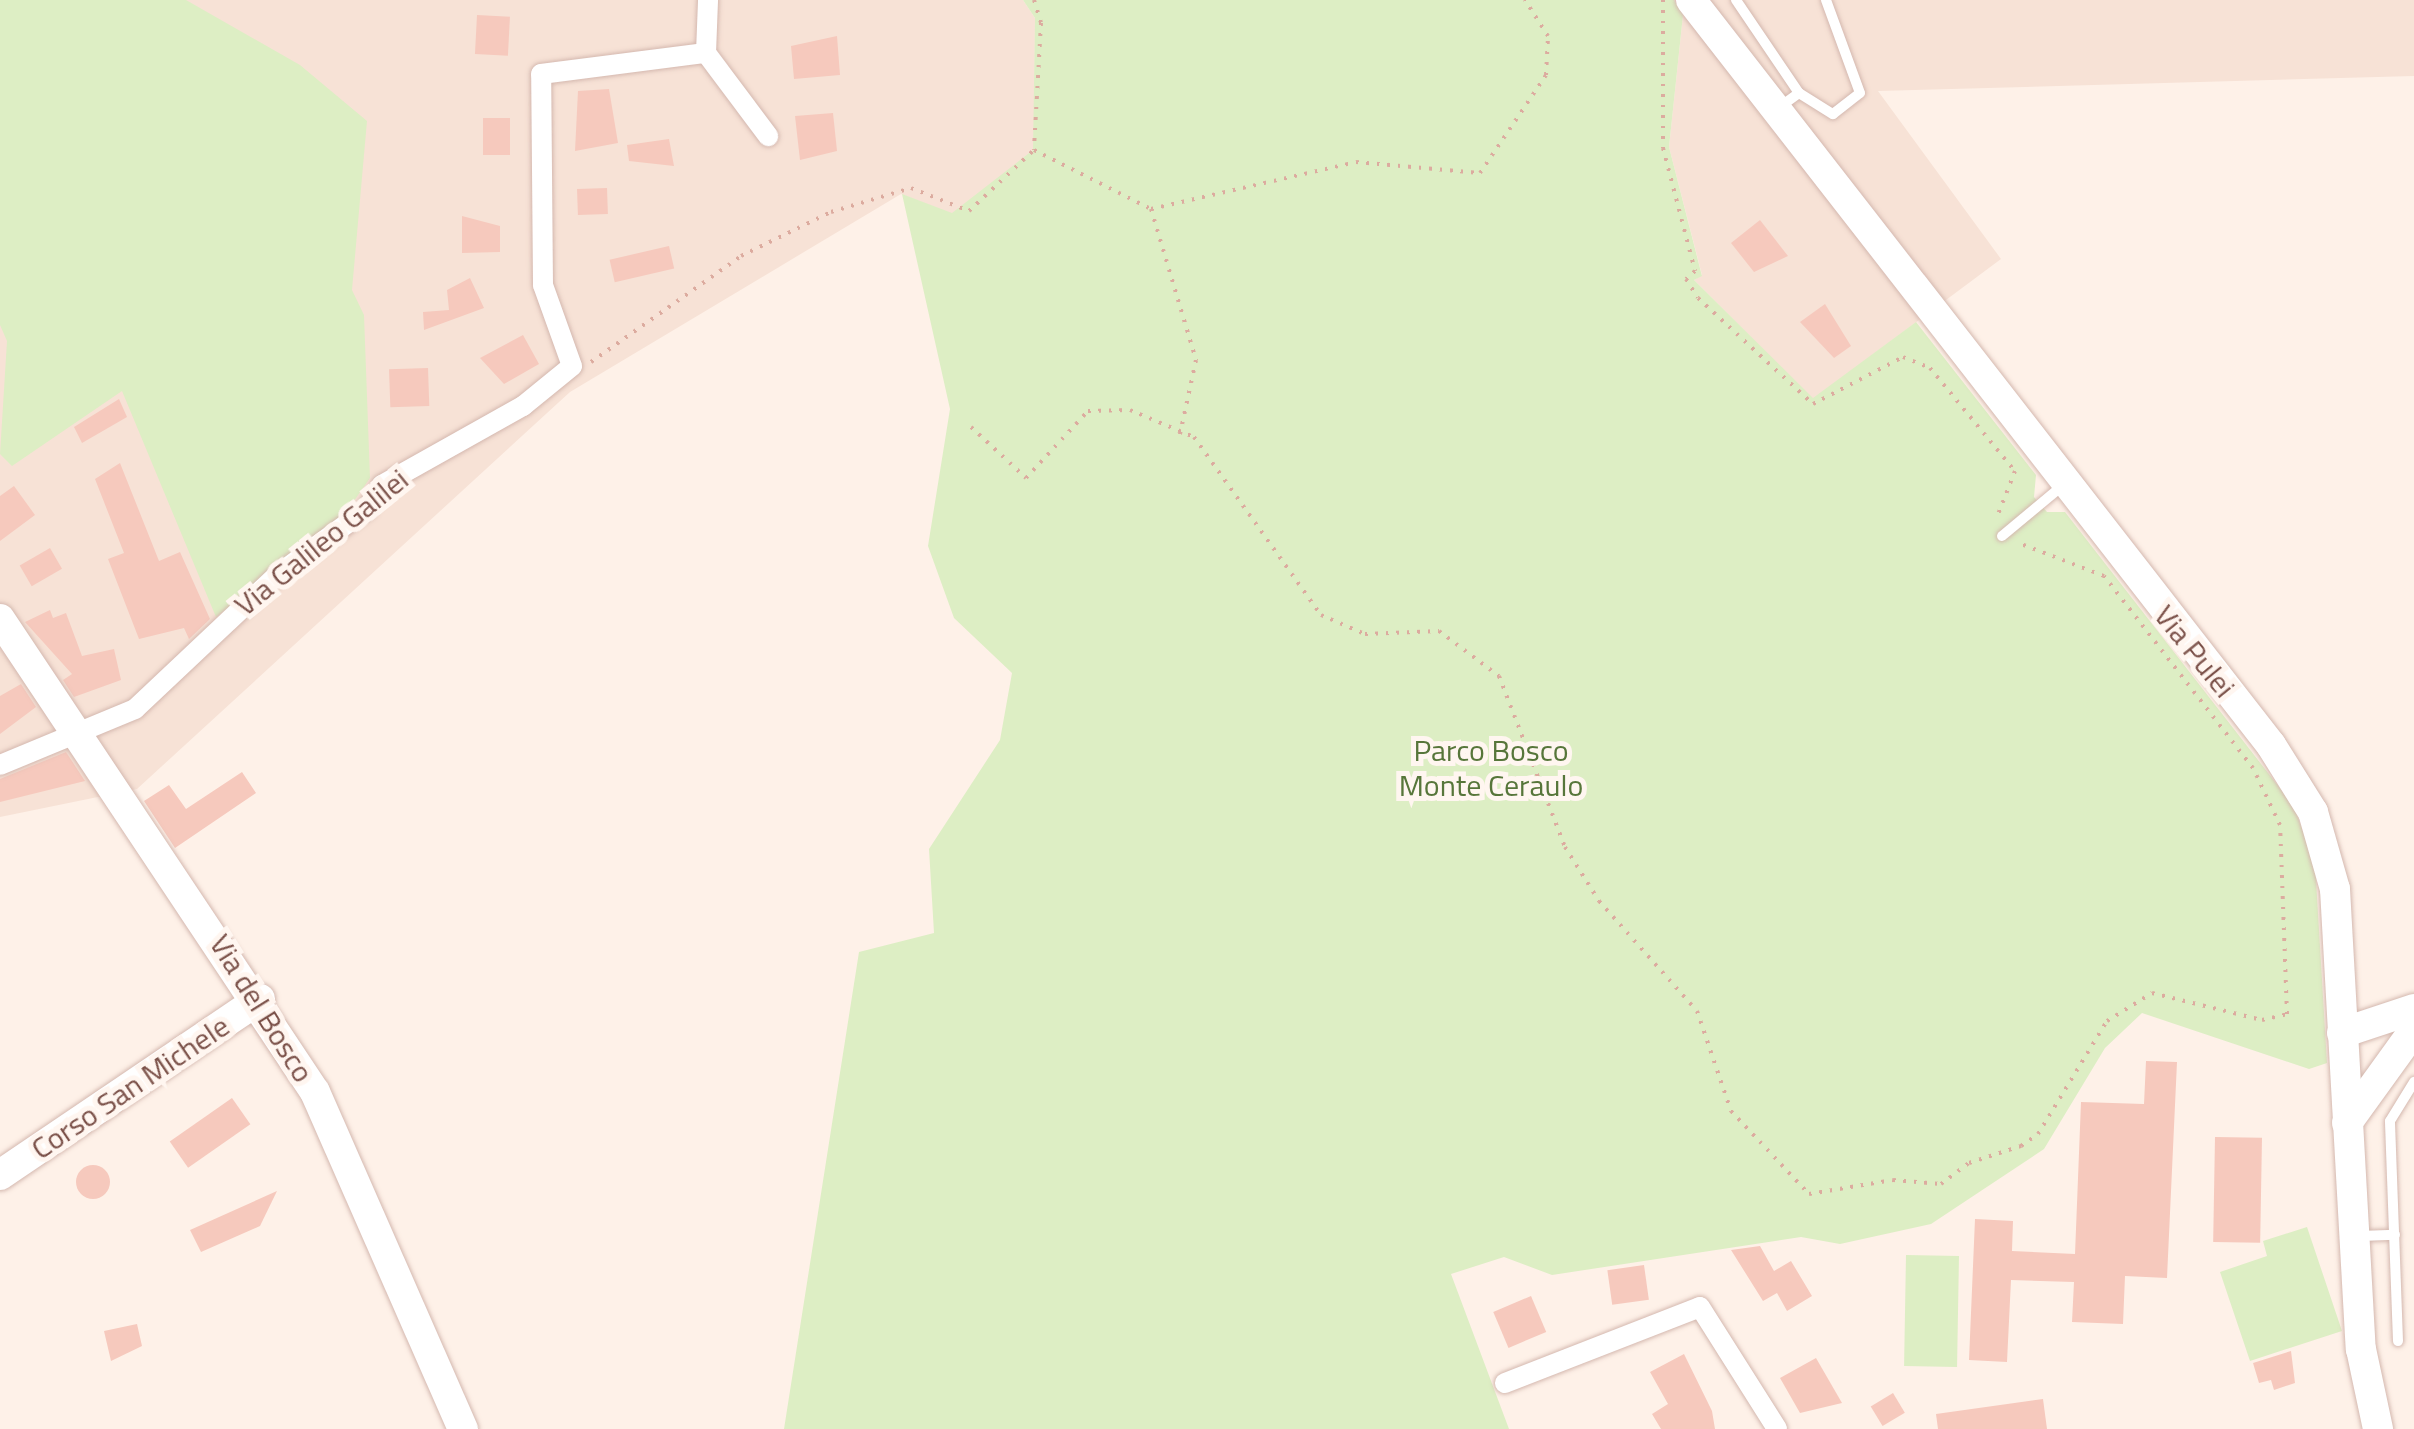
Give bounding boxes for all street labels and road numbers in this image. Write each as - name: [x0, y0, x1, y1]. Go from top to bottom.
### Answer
- street label: Via Galileo Galilei: [227, 461, 415, 623]
- street label: Via Pulei: [2147, 598, 2243, 704]
- street label: Via del Bosco: [202, 928, 322, 1088]
- street label: Corso San Michele: [24, 1008, 236, 1166]

